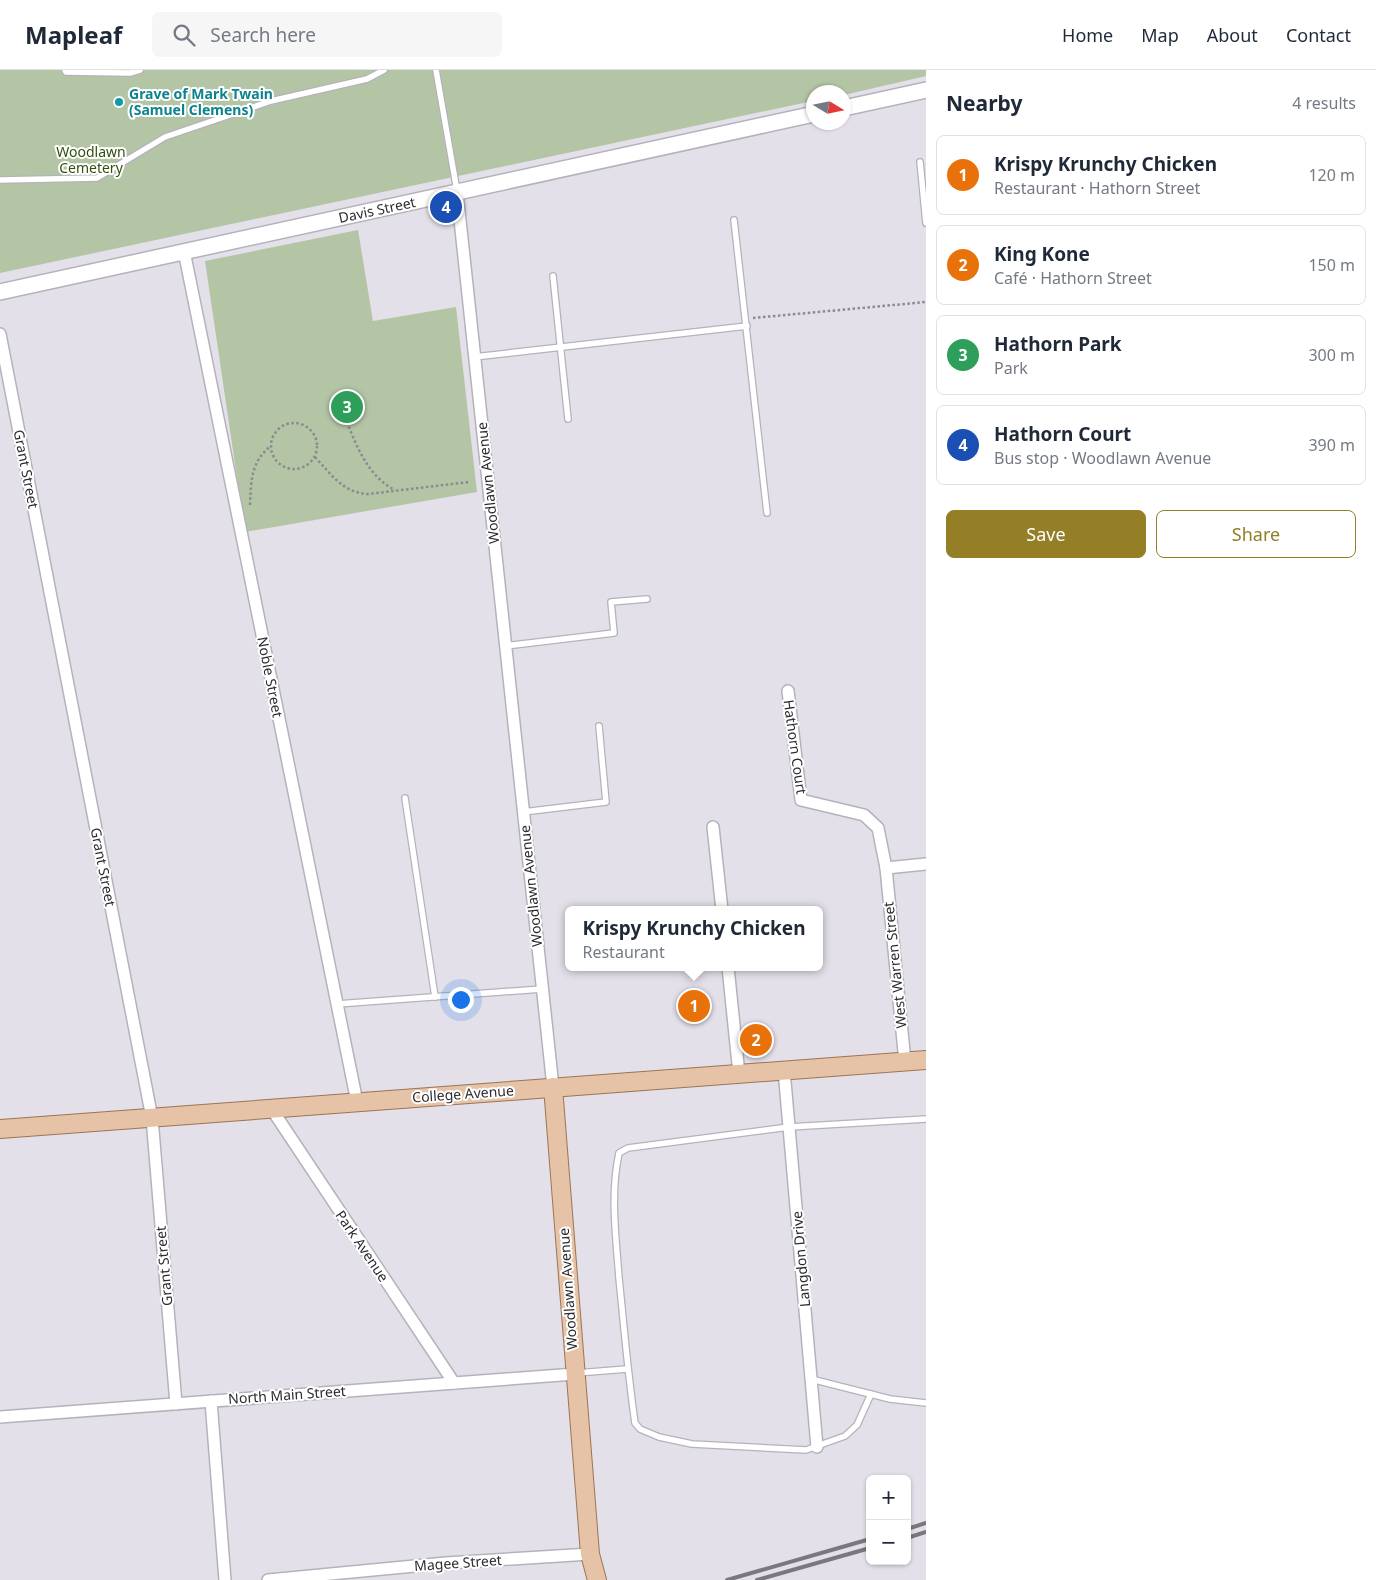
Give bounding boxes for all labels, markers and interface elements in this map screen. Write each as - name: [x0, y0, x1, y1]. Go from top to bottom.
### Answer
- search box: [152, 12, 502, 57]
- text: Mapleaf: [25, 18, 122, 51]
- icon: search: [170, 21, 198, 49]
- text: Search here: [210, 22, 316, 48]
- text: Home: [1062, 23, 1113, 47]
- text: Map: [1141, 23, 1179, 47]
- text: About: [1207, 23, 1258, 47]
- text: Contact: [1286, 23, 1351, 47]
- place label: Grave of Mark Twain (Samuel Clemens): [129, 84, 273, 119]
- north arrow: [806, 85, 851, 130]
- text: Nearby: [946, 89, 1022, 117]
- text: 4 results: [1292, 92, 1356, 114]
- marker: Grave of Mark Twain (Samuel Clemens): [113, 96, 125, 108]
- park label: Woodlawn Cemetery: [56, 142, 126, 177]
- text: Krispy Krunchy Chicken: [994, 151, 1217, 177]
- text: 1: [958, 164, 968, 186]
- text: 120 m: [1308, 164, 1355, 186]
- text: Restaurant · Hathorn Street: [994, 177, 1200, 199]
- pin: 4: [430, 188, 462, 226]
- street label: Davis Street: [337, 192, 417, 227]
- text: King Kone: [994, 241, 1090, 267]
- text: 2: [958, 254, 968, 276]
- text: 150 m: [1308, 254, 1355, 276]
- text: Café · Hathorn Street: [994, 267, 1152, 289]
- text: Hathorn Park: [994, 331, 1122, 357]
- text: 3: [958, 344, 968, 366]
- text: 300 m: [1308, 344, 1355, 366]
- text: Park: [994, 357, 1028, 379]
- pin: 3: [331, 388, 363, 426]
- street label: Woodlawn Avenue: [472, 421, 503, 545]
- text: Hathorn Court: [994, 421, 1131, 447]
- street label: Grant Street: [10, 428, 43, 510]
- text: 4: [958, 434, 968, 456]
- text: 390 m: [1308, 434, 1355, 456]
- text: Bus stop · Woodlawn Avenue: [994, 447, 1211, 469]
- button: Save: [946, 510, 1146, 558]
- button: Share: [1156, 510, 1356, 558]
- street label: Noble Street: [253, 635, 288, 719]
- street label: Hathorn Court: [779, 698, 812, 795]
- street label: Woodlawn Avenue: [515, 824, 546, 948]
- street label: Grant Street: [87, 826, 120, 908]
- street label: West Warren Street: [878, 901, 911, 1029]
- popup: [565, 906, 823, 971]
- text: Krispy Krunchy Chicken: [582, 915, 806, 941]
- text: Restaurant: [582, 941, 665, 963]
- your location: [448, 987, 474, 1013]
- pin: 1: [678, 987, 710, 1025]
- pin: 2: [740, 1021, 772, 1059]
- street label: College Avenue: [412, 1080, 514, 1107]
- street label: Park Avenue: [332, 1206, 393, 1285]
- street label: Langdon Drive: [787, 1210, 814, 1308]
- street label: Grant Street: [151, 1225, 176, 1307]
- street label: Woodlawn Avenue: [554, 1227, 581, 1351]
- street label: North Main Street: [228, 1381, 346, 1408]
- map controls: [866, 1475, 911, 1565]
- button: +: [866, 1475, 911, 1520]
- button: −: [866, 1520, 911, 1565]
- street label: Magee Street: [414, 1550, 502, 1575]

